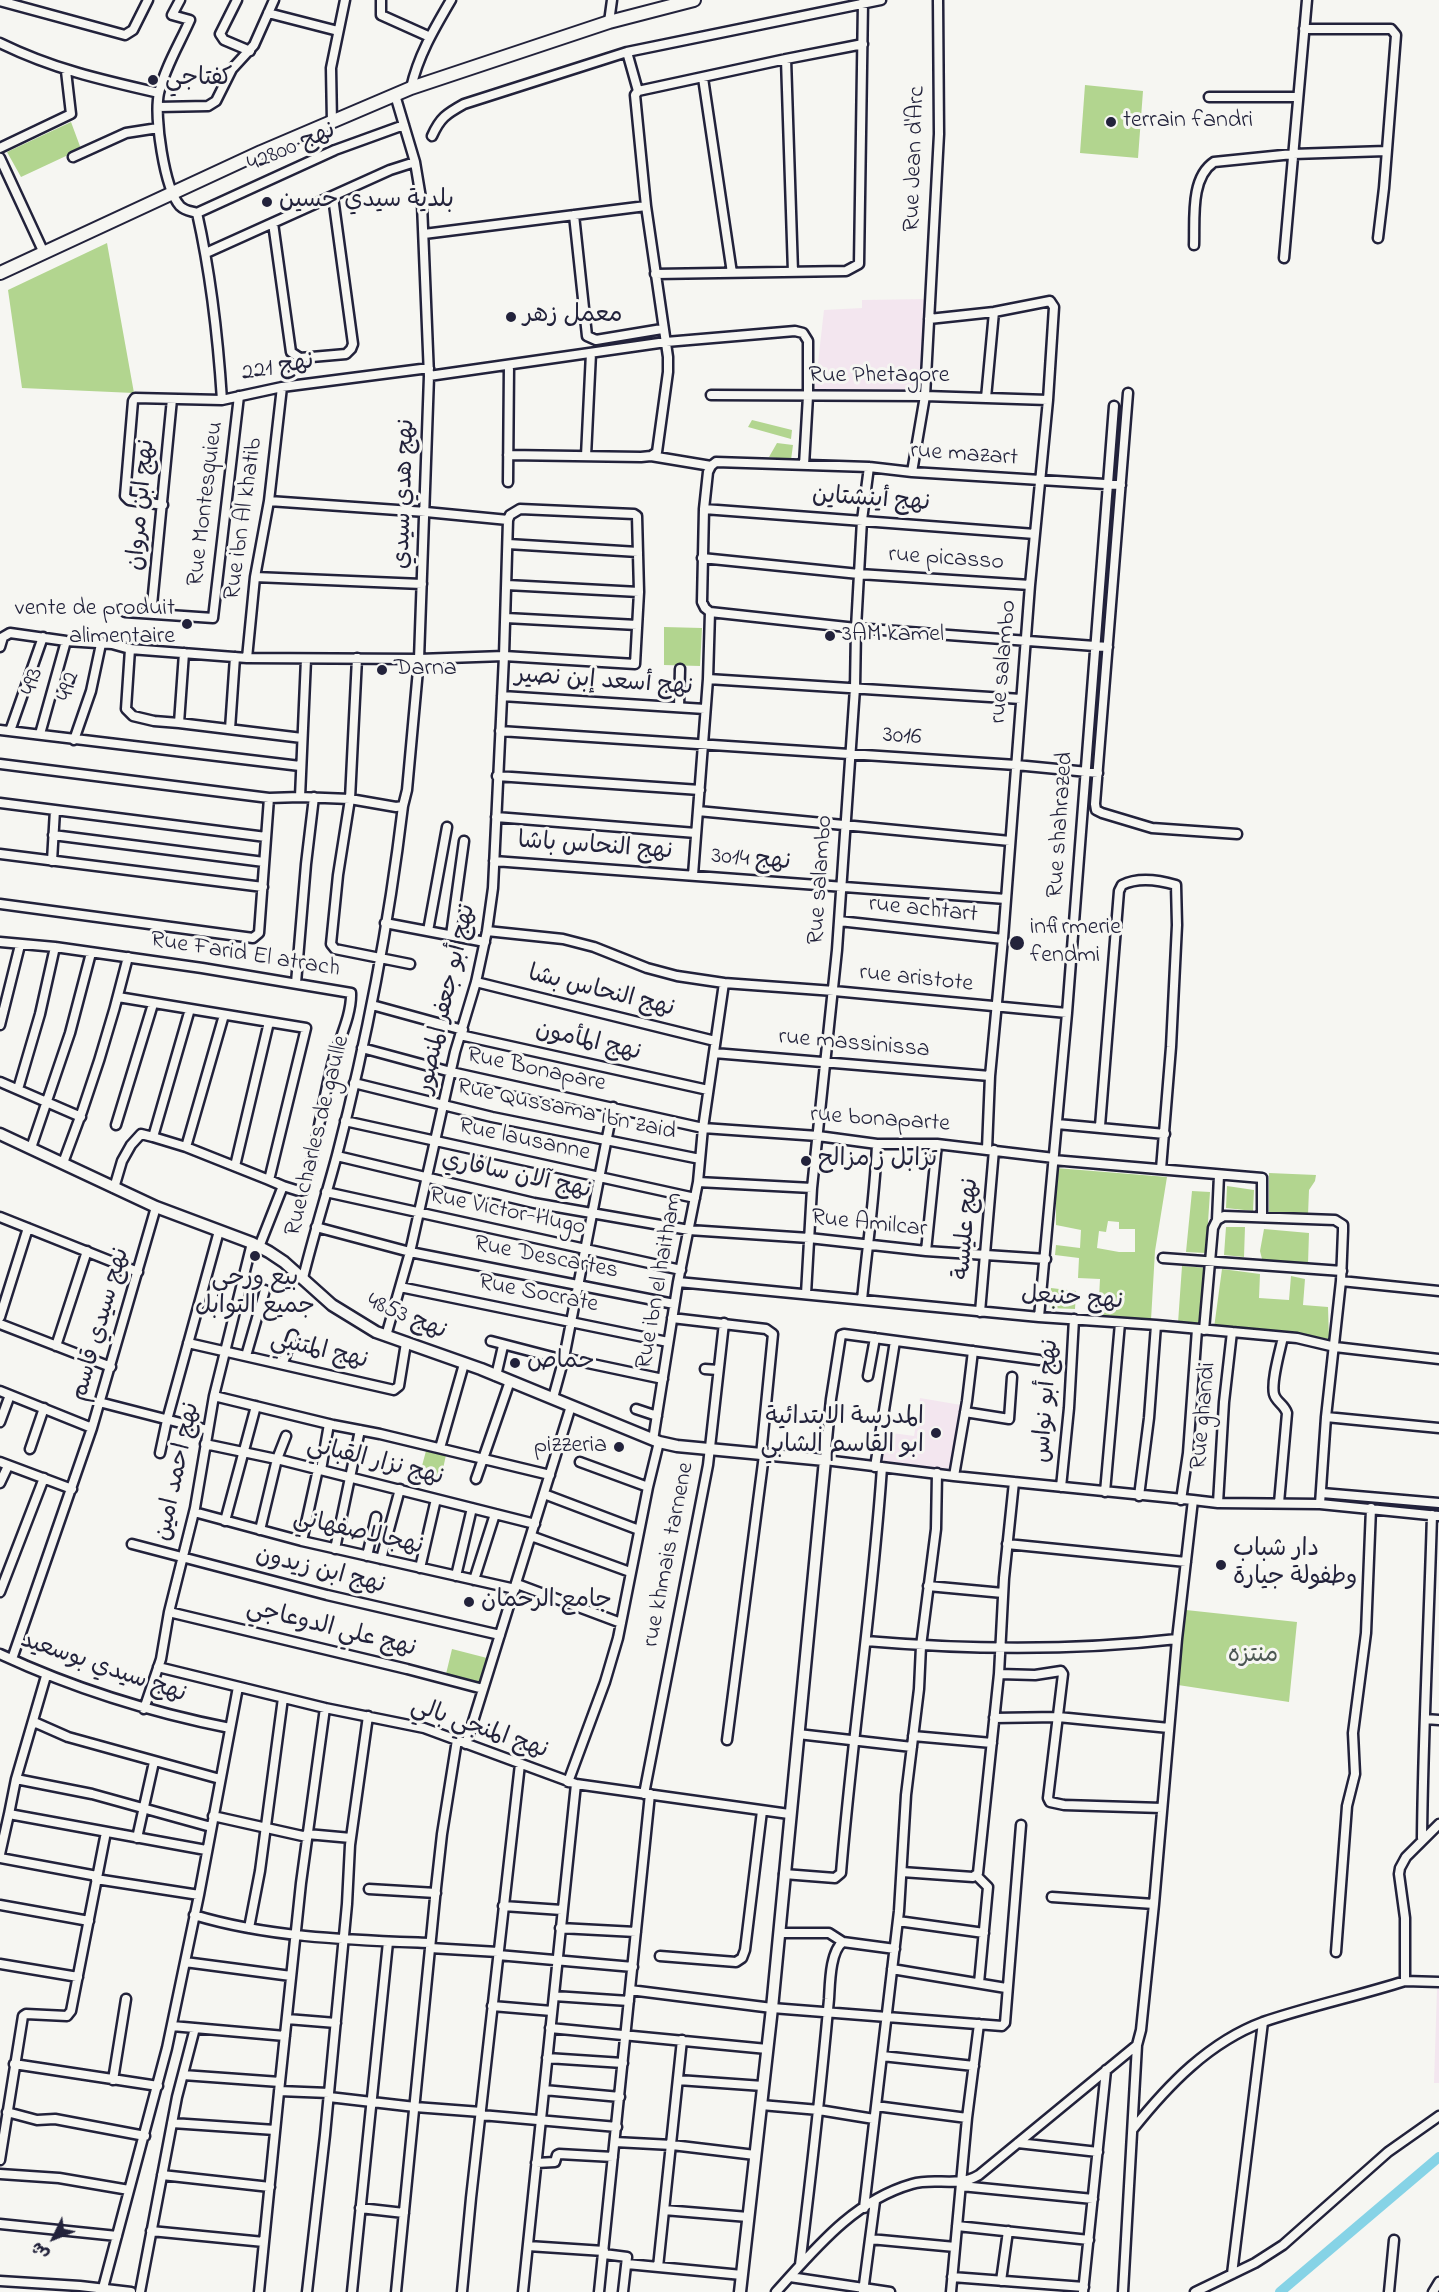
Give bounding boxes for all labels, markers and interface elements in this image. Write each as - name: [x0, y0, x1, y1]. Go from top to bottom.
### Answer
- place label: كفتاجي: [165, 66, 233, 94]
- marker: كفتاجي: [146, 73, 160, 87]
- street label: Rue Jean d'Arc: [899, 86, 933, 232]
- place label: terrain fandri: [1123, 108, 1253, 136]
- marker: terrain fandri: [1104, 115, 1118, 129]
- street label: نهج 42800: [243, 118, 341, 180]
- place label: بلدية سيدي حسين: [279, 188, 454, 216]
- marker: بلدية سيدي حسين: [260, 195, 274, 209]
- place label: معمل زهر: [523, 303, 622, 331]
- marker: معمل زهر: [504, 310, 518, 324]
- street label: نهج 221: [239, 348, 317, 390]
- street label: Rue Phetagore: [809, 363, 949, 391]
- street label: نهج هدي سيدي: [389, 418, 423, 570]
- street label: Rue Montesquieu: [183, 420, 231, 588]
- street label: Rue ibn Al khatib: [219, 436, 271, 602]
- street label: نهج ابن مروان: [123, 438, 163, 572]
- street label: rue mazart: [909, 438, 1019, 474]
- street label: نهج أينشتاين: [811, 483, 931, 519]
- street label: rue picasso: [887, 542, 1005, 578]
- place label: vente de produit alimentaire: [15, 596, 175, 652]
- street label: rue salambo: [985, 599, 1025, 725]
- marker: vente de produit alimentaire: [180, 617, 194, 631]
- place label: 3AM kamel: [842, 622, 944, 650]
- marker: 3AM kamel: [823, 629, 837, 643]
- place label: Darna: [394, 656, 457, 684]
- street label: نهج أسعد إبن نصير: [514, 662, 694, 704]
- marker: Darna: [375, 663, 389, 677]
- street label: 493: [16, 665, 52, 699]
- street label: 492: [52, 669, 88, 705]
- street label: 3016: [882, 722, 922, 754]
- street label: Rue shahrazed: [1043, 751, 1081, 899]
- street label: Rue salambo: [803, 814, 841, 946]
- street label: نهج النحاس باشا: [516, 828, 674, 868]
- street label: نهج 3014: [710, 843, 792, 879]
- street label: rue achtart: [867, 891, 979, 931]
- street label: نهج أبو جعفر المنصور: [412, 902, 484, 1096]
- place label: infirmerie fendmi: [1030, 915, 1121, 971]
- street label: Rue Farid El atrach: [148, 927, 342, 985]
- marker: infirmerie fendmi: [1008, 934, 1026, 952]
- street label: rue aristote: [858, 960, 974, 1000]
- street label: نهج النحاس بشا: [525, 961, 677, 1025]
- street label: نهج المأمون: [532, 1017, 644, 1069]
- street label: rue massinissa: [777, 1024, 931, 1066]
- street label: Rue charles de gaulle: [280, 1033, 358, 1239]
- street label: Rue Bonapare: [464, 1042, 608, 1100]
- street label: Rue Qussama ibn zaid: [454, 1074, 678, 1148]
- street label: rue bonaparte: [809, 1102, 951, 1140]
- street label: Rue lausanne: [456, 1113, 592, 1169]
- street label: نهج آلان سافاري: [439, 1147, 593, 1207]
- place label: تزابل ز مزالح: [818, 1147, 937, 1175]
- marker: تزابل ز مزالح: [799, 1154, 813, 1168]
- street label: نهج عليسة: [949, 1177, 987, 1281]
- street label: Rue Victor-Hugo: [426, 1182, 588, 1244]
- street label: Rue ibn el haitham: [631, 1190, 691, 1372]
- street label: Rue Amilcar: [810, 1205, 928, 1245]
- street label: Rue Descartes: [471, 1231, 621, 1287]
- street label: نهج سيدي قاسم: [66, 1245, 138, 1405]
- marker: بيع ورحي جميع التوابل: [248, 1249, 262, 1263]
- place label: بيع ورحي جميع التوابل: [195, 1266, 315, 1322]
- street label: Rue Socrate: [476, 1269, 600, 1321]
- street label: نهج حنبعل: [1020, 1282, 1124, 1318]
- street label: نهج 4853: [362, 1288, 450, 1348]
- street label: نهج المتنبي: [267, 1327, 371, 1377]
- street label: نهج أبو نواس: [1029, 1338, 1067, 1464]
- place label: حماص: [527, 1349, 594, 1377]
- marker: حماص: [508, 1356, 522, 1370]
- street label: Rue ghandi: [1186, 1361, 1224, 1471]
- street label: نهج احمد امين: [150, 1400, 208, 1544]
- place label: المدرسة الابتدائية ابو القاسم الشابي: [760, 1405, 924, 1461]
- marker: المدرسة الابتدائية ابو القاسم الشابي: [929, 1426, 943, 1440]
- street label: نهج نزار القباني: [304, 1432, 446, 1494]
- place label: pizzeria: [534, 1433, 607, 1461]
- marker: pizzeria: [612, 1440, 626, 1454]
- street label: rue khmais tarnene: [638, 1460, 702, 1650]
- street label: نهجالاصفهاني: [290, 1505, 426, 1563]
- place label: دار شباب وطفولة جيارة: [1233, 1537, 1357, 1593]
- street label: نهج ابن زيدون: [252, 1542, 388, 1602]
- marker: دار شباب وطفولة جيارة: [1214, 1558, 1228, 1572]
- place label: جامع الرحمان: [481, 1588, 612, 1616]
- street label: نهج علي الدوعاجي: [243, 1595, 419, 1665]
- marker: جامع الرحمان: [462, 1595, 476, 1609]
- street label: نهج سيدي بوسعيد: [16, 1627, 190, 1711]
- park label: منتزه: [1228, 1643, 1278, 1671]
- street label: نهج المنجي بالي: [407, 1693, 551, 1767]
- north arrow: [24, 2208, 84, 2268]
- text: ش: [26, 2236, 56, 2265]

